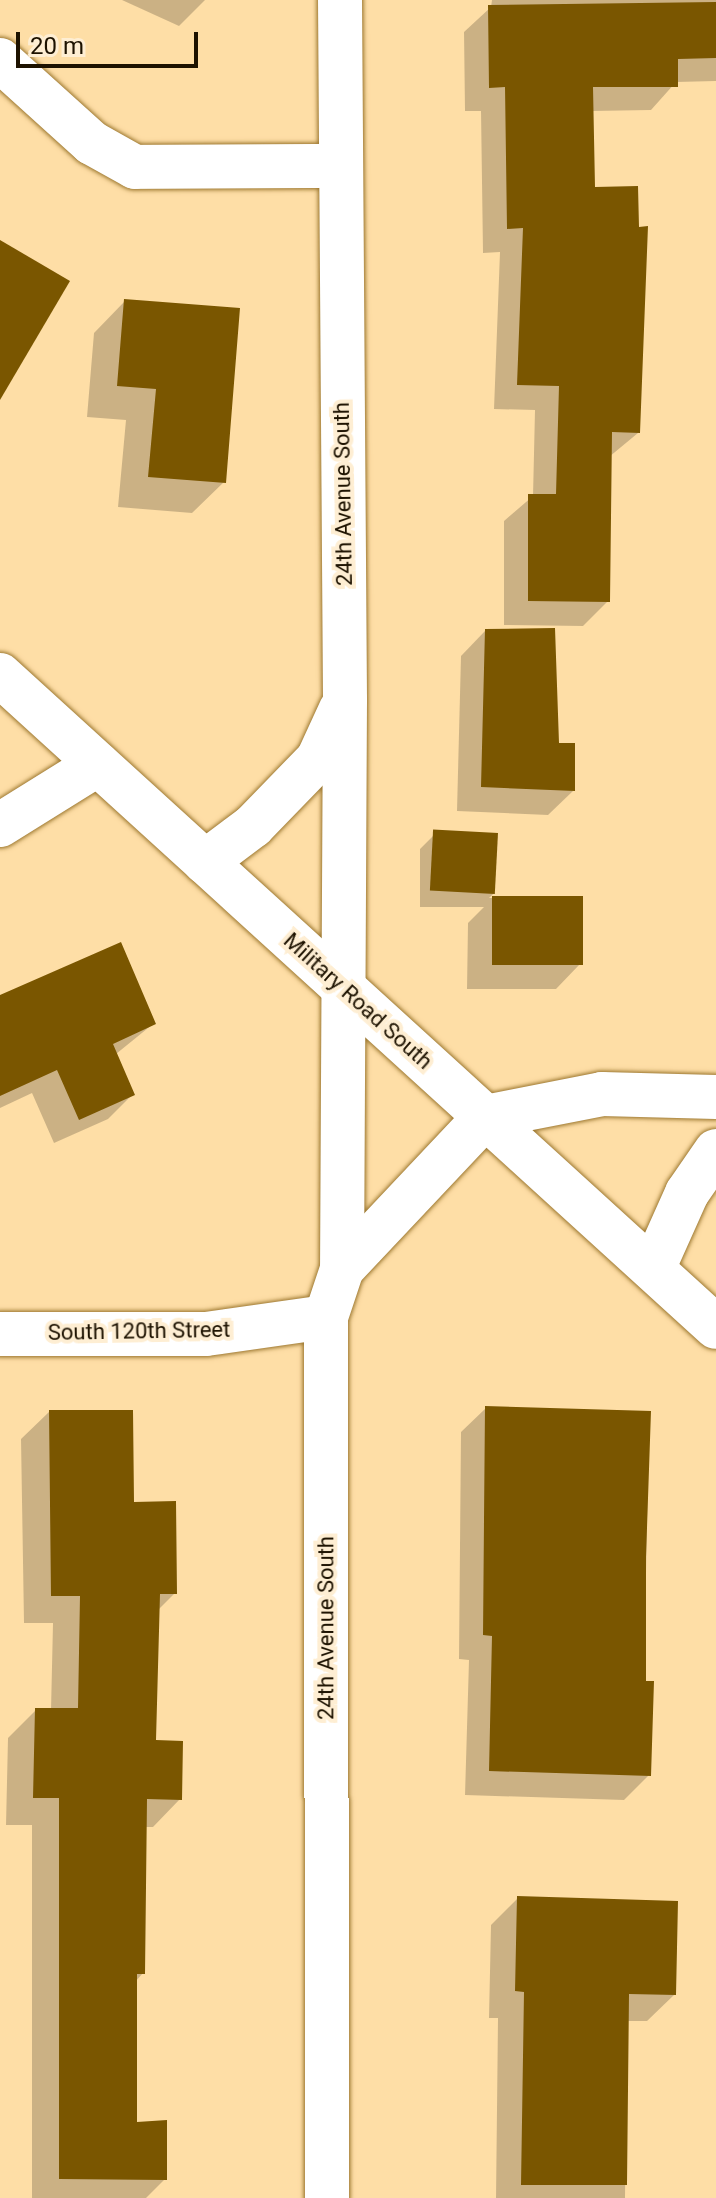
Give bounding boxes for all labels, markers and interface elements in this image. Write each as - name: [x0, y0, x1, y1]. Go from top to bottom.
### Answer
- scale bar: [20, 16, 202, 66]
- text: 20 m: [30, 32, 84, 60]
- street label: 24th Avenue South: [328, 402, 358, 586]
- street label: Military Road South: [278, 927, 438, 1075]
- street label: South 120th Street: [48, 1316, 230, 1346]
- street label: 24th Avenue South: [313, 1536, 339, 1720]

